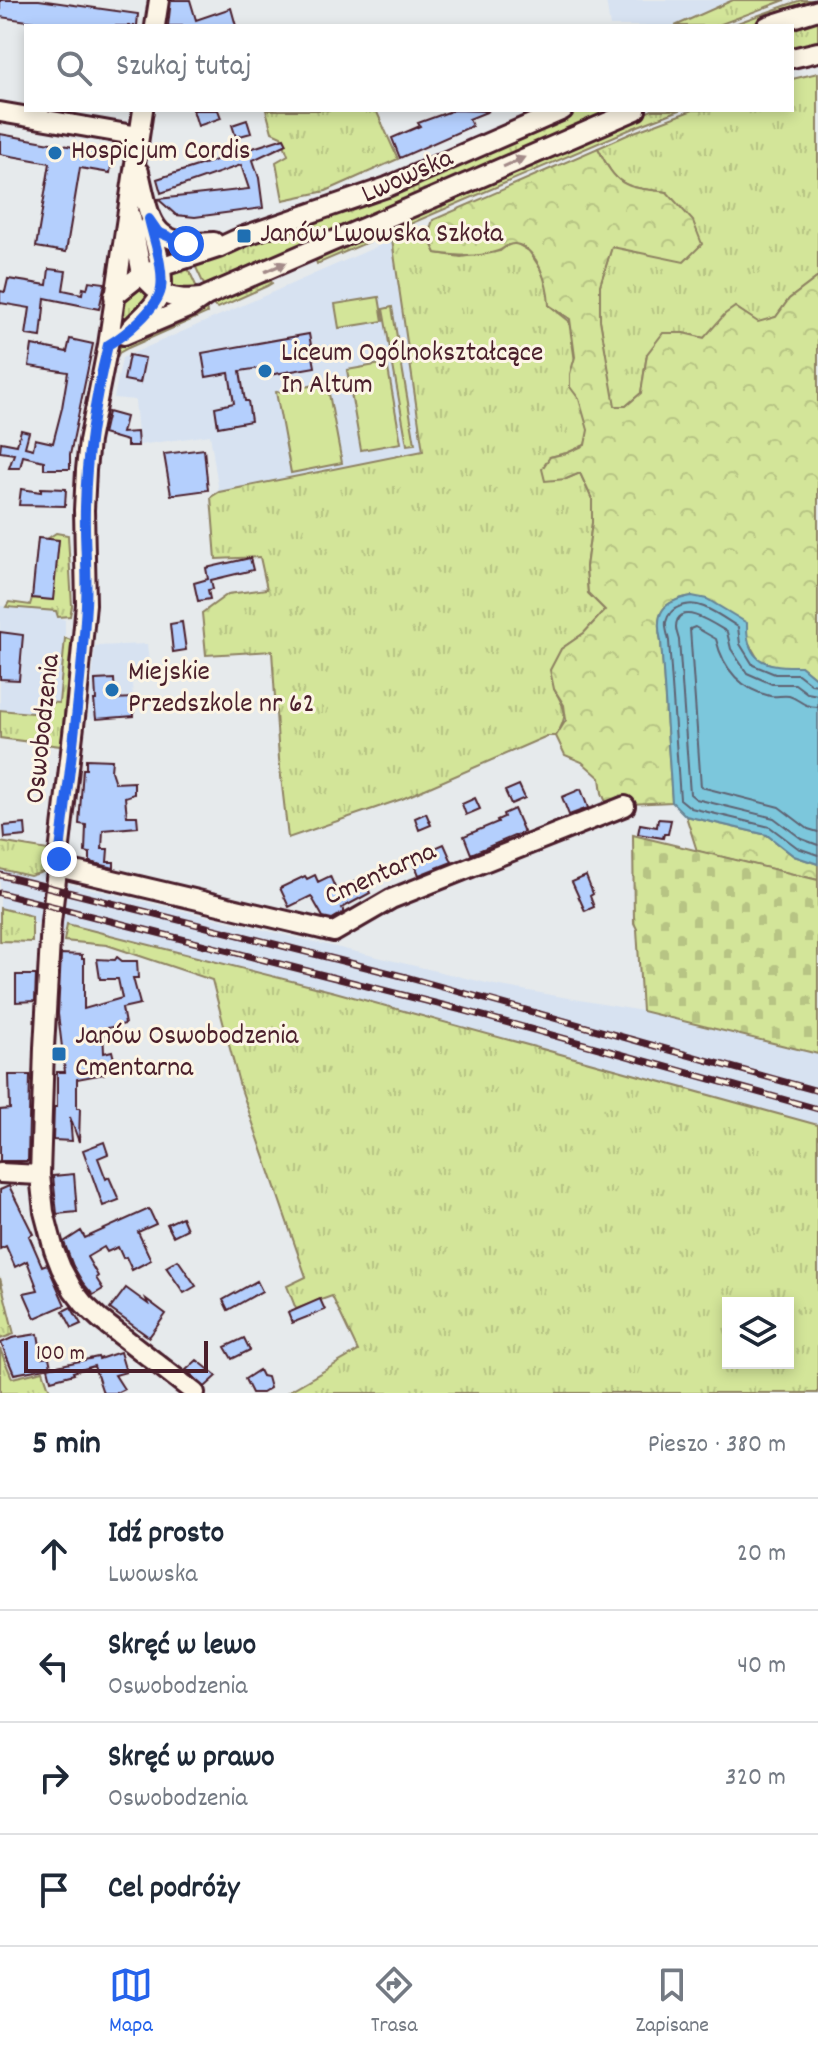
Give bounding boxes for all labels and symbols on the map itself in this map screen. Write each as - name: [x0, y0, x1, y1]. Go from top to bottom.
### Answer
- place label: Hospicjum Cordis: [71, 133, 251, 173]
- street label: Lwowska: [356, 140, 461, 216]
- marker: Hospicjum Cordis: [46, 144, 64, 162]
- one-way arrow: [502, 156, 525, 169]
- place label: Janów Lwowska Szkoła: [260, 216, 504, 256]
- route start: [168, 226, 204, 262]
- marker: Janów Lwowska Szkoła: [235, 227, 253, 245]
- one-way arrow: [264, 260, 287, 273]
- place label: Liceum Ogólnokształcące In Altum: [281, 335, 543, 407]
- marker: Liceum Ogólnokształcące In Altum: [256, 362, 274, 380]
- street label: Oswobodzenia: [17, 651, 73, 806]
- place label: Miejskie Przedszkole nr 62: [128, 654, 315, 726]
- marker: Miejskie Przedszkole nr 62: [103, 681, 121, 699]
- street label: Cmentarna: [319, 833, 444, 918]
- route end: [41, 841, 77, 877]
- place label: Janów Oswobodzenia Cmentarna: [75, 1018, 299, 1090]
- marker: Janów Oswobodzenia Cmentarna: [50, 1045, 68, 1063]
- scale bar: [24, 1337, 208, 1373]

